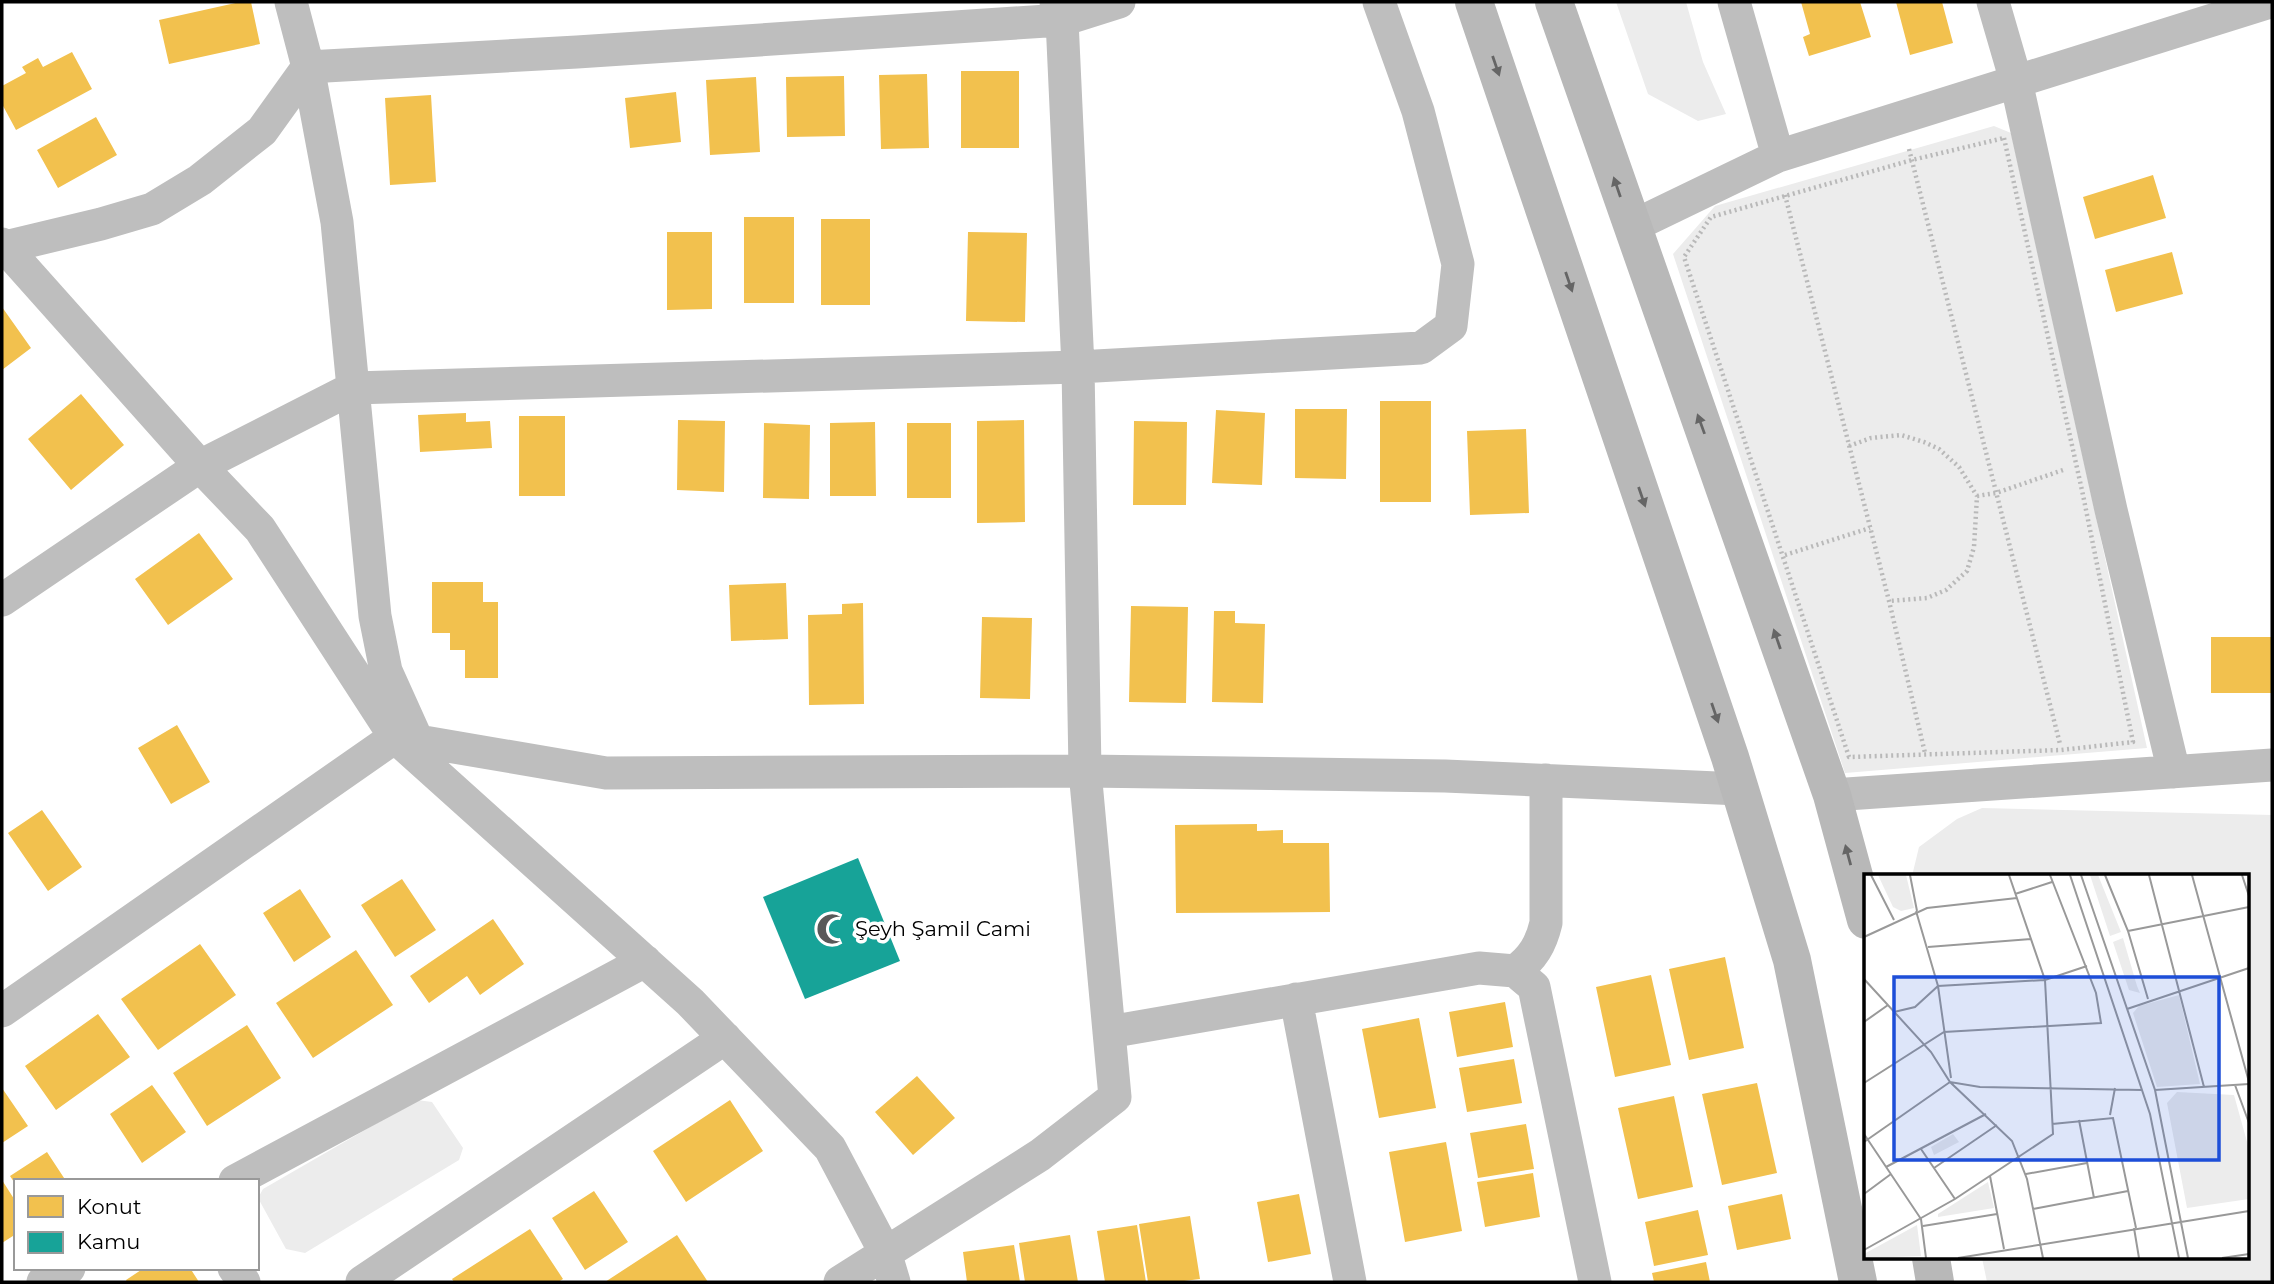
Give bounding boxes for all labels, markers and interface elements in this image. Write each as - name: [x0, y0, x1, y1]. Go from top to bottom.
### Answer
- one-way arrow: [1491, 56, 1502, 77]
- one-way arrow: [1611, 176, 1622, 197]
- one-way arrow: [1564, 271, 1575, 292]
- one-way arrow: [1695, 414, 1706, 435]
- one-way arrow: [1637, 487, 1648, 508]
- one-way arrow: [1771, 628, 1782, 649]
- one-way arrow: [1710, 702, 1721, 723]
- one-way arrow: [1843, 844, 1853, 865]
- inset map: [1864, 874, 2250, 1260]
- mosque icon: Şeyh Şamil Cami: [815, 912, 849, 946]
- place label: Şeyh Şamil Cami: [855, 916, 1031, 941]
- legend: [14, 1179, 259, 1270]
- text: Konut: [77, 1194, 141, 1219]
- text: Kamu: [77, 1229, 140, 1254]

